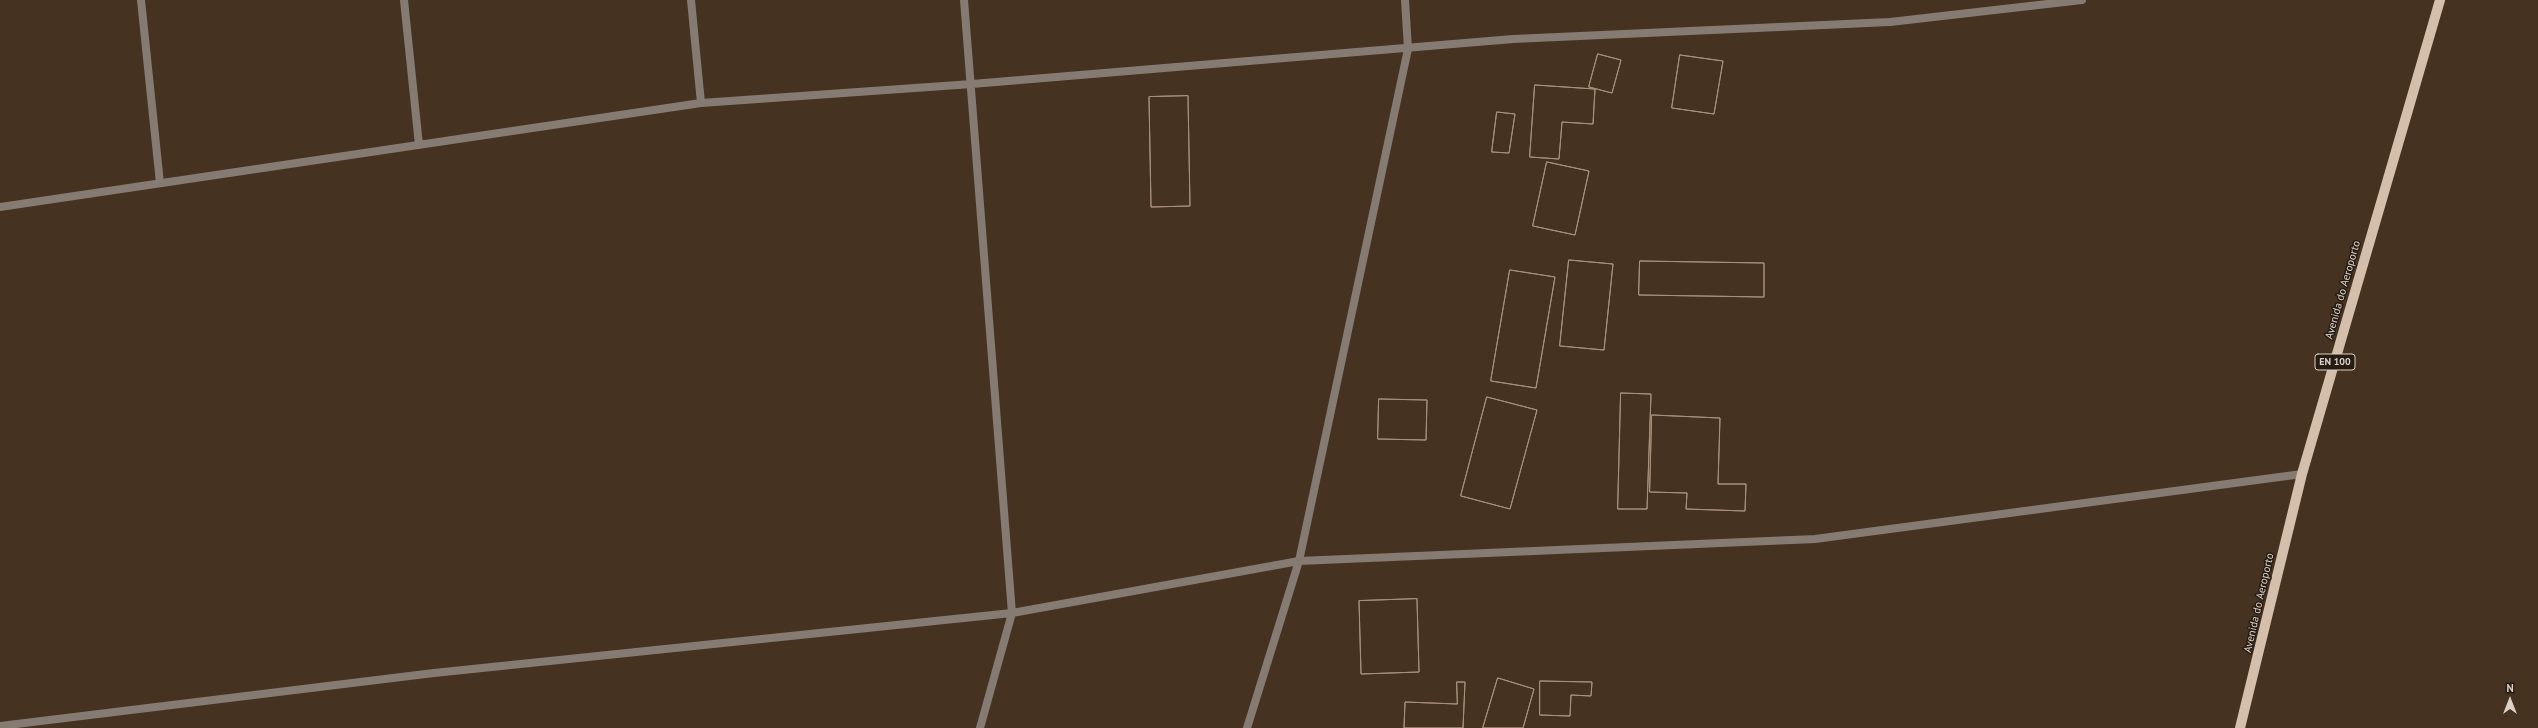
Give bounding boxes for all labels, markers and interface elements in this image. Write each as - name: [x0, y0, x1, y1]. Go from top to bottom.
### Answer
- street label: Avenida do Aeroporto: [2323, 239, 2363, 341]
- road number: EN 100: [2315, 354, 2355, 370]
- street label: Avenida do Aeroporto: [2241, 552, 2277, 654]
- north arrow: [2490, 680, 2530, 720]
- text: N: [2506, 681, 2514, 695]

